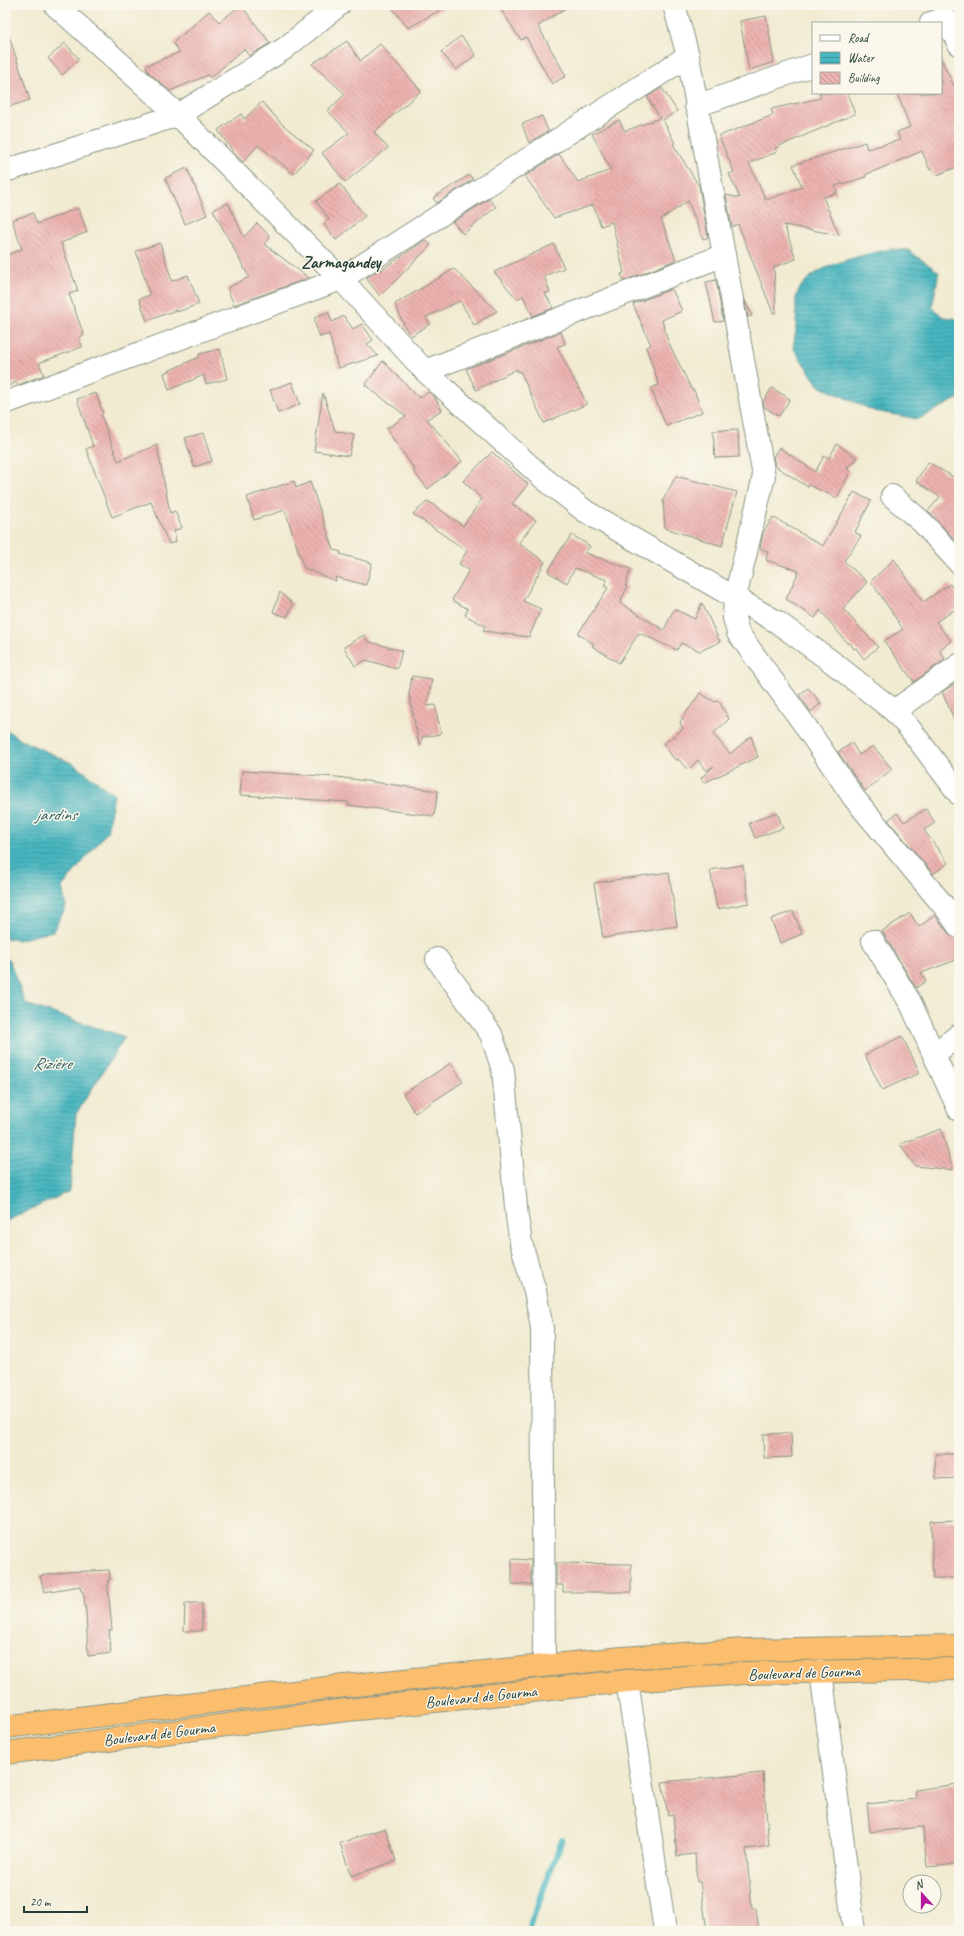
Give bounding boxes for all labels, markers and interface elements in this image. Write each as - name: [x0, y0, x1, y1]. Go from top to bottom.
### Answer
- legend: [812, 22, 942, 94]
- text: Road: [848, 30, 870, 46]
- text: Water: [848, 50, 876, 66]
- text: Building: [848, 70, 880, 86]
- district label: Zarmagandey: [301, 252, 383, 273]
- water label: jardins: [34, 804, 79, 825]
- water label: Rizière: [33, 1053, 73, 1074]
- street label: Boulevard de Gourma: [748, 1661, 862, 1685]
- street label: Boulevard de Gourma: [424, 1681, 539, 1713]
- street label: Boulevard de Gourma: [102, 1717, 217, 1751]
- north arrow: [902, 1874, 942, 1914]
- text: N: [913, 1876, 926, 1892]
- scale bar: [24, 1888, 87, 1914]
- text: 20 m: [30, 1894, 52, 1910]

